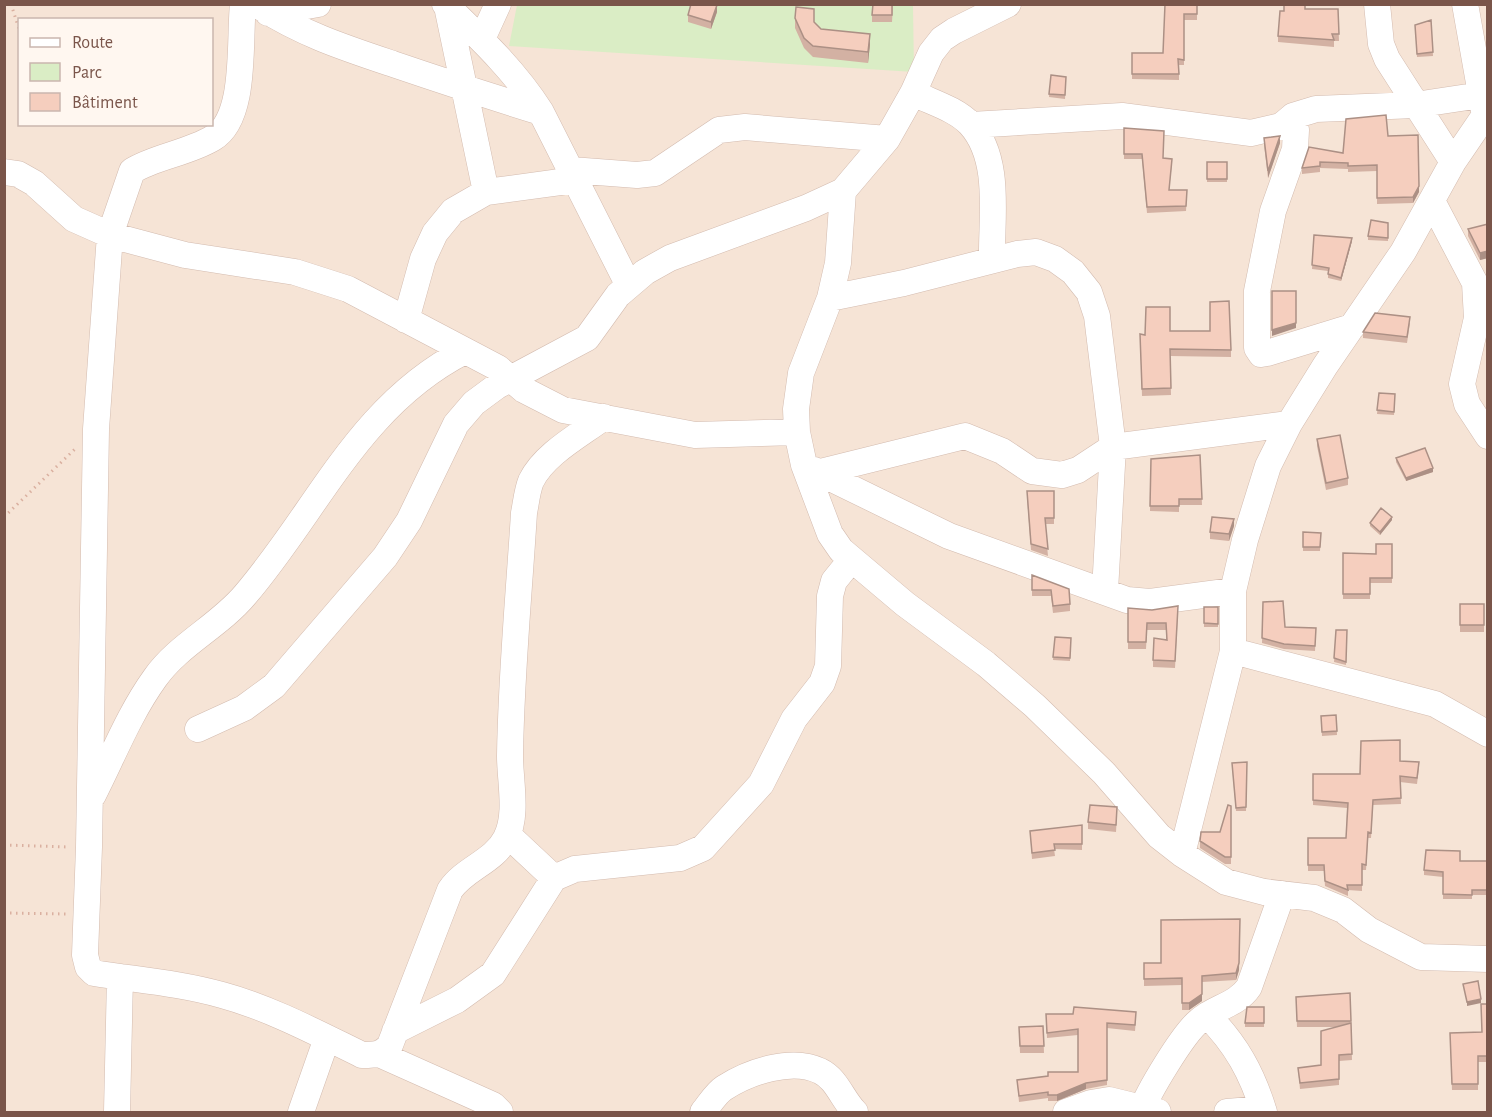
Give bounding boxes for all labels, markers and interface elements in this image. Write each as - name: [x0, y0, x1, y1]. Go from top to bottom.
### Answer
- legend: [18, 18, 213, 126]
- text: Route: [72, 34, 113, 52]
- text: Parc: [72, 64, 102, 82]
- text: Bâtiment: [72, 94, 138, 112]

